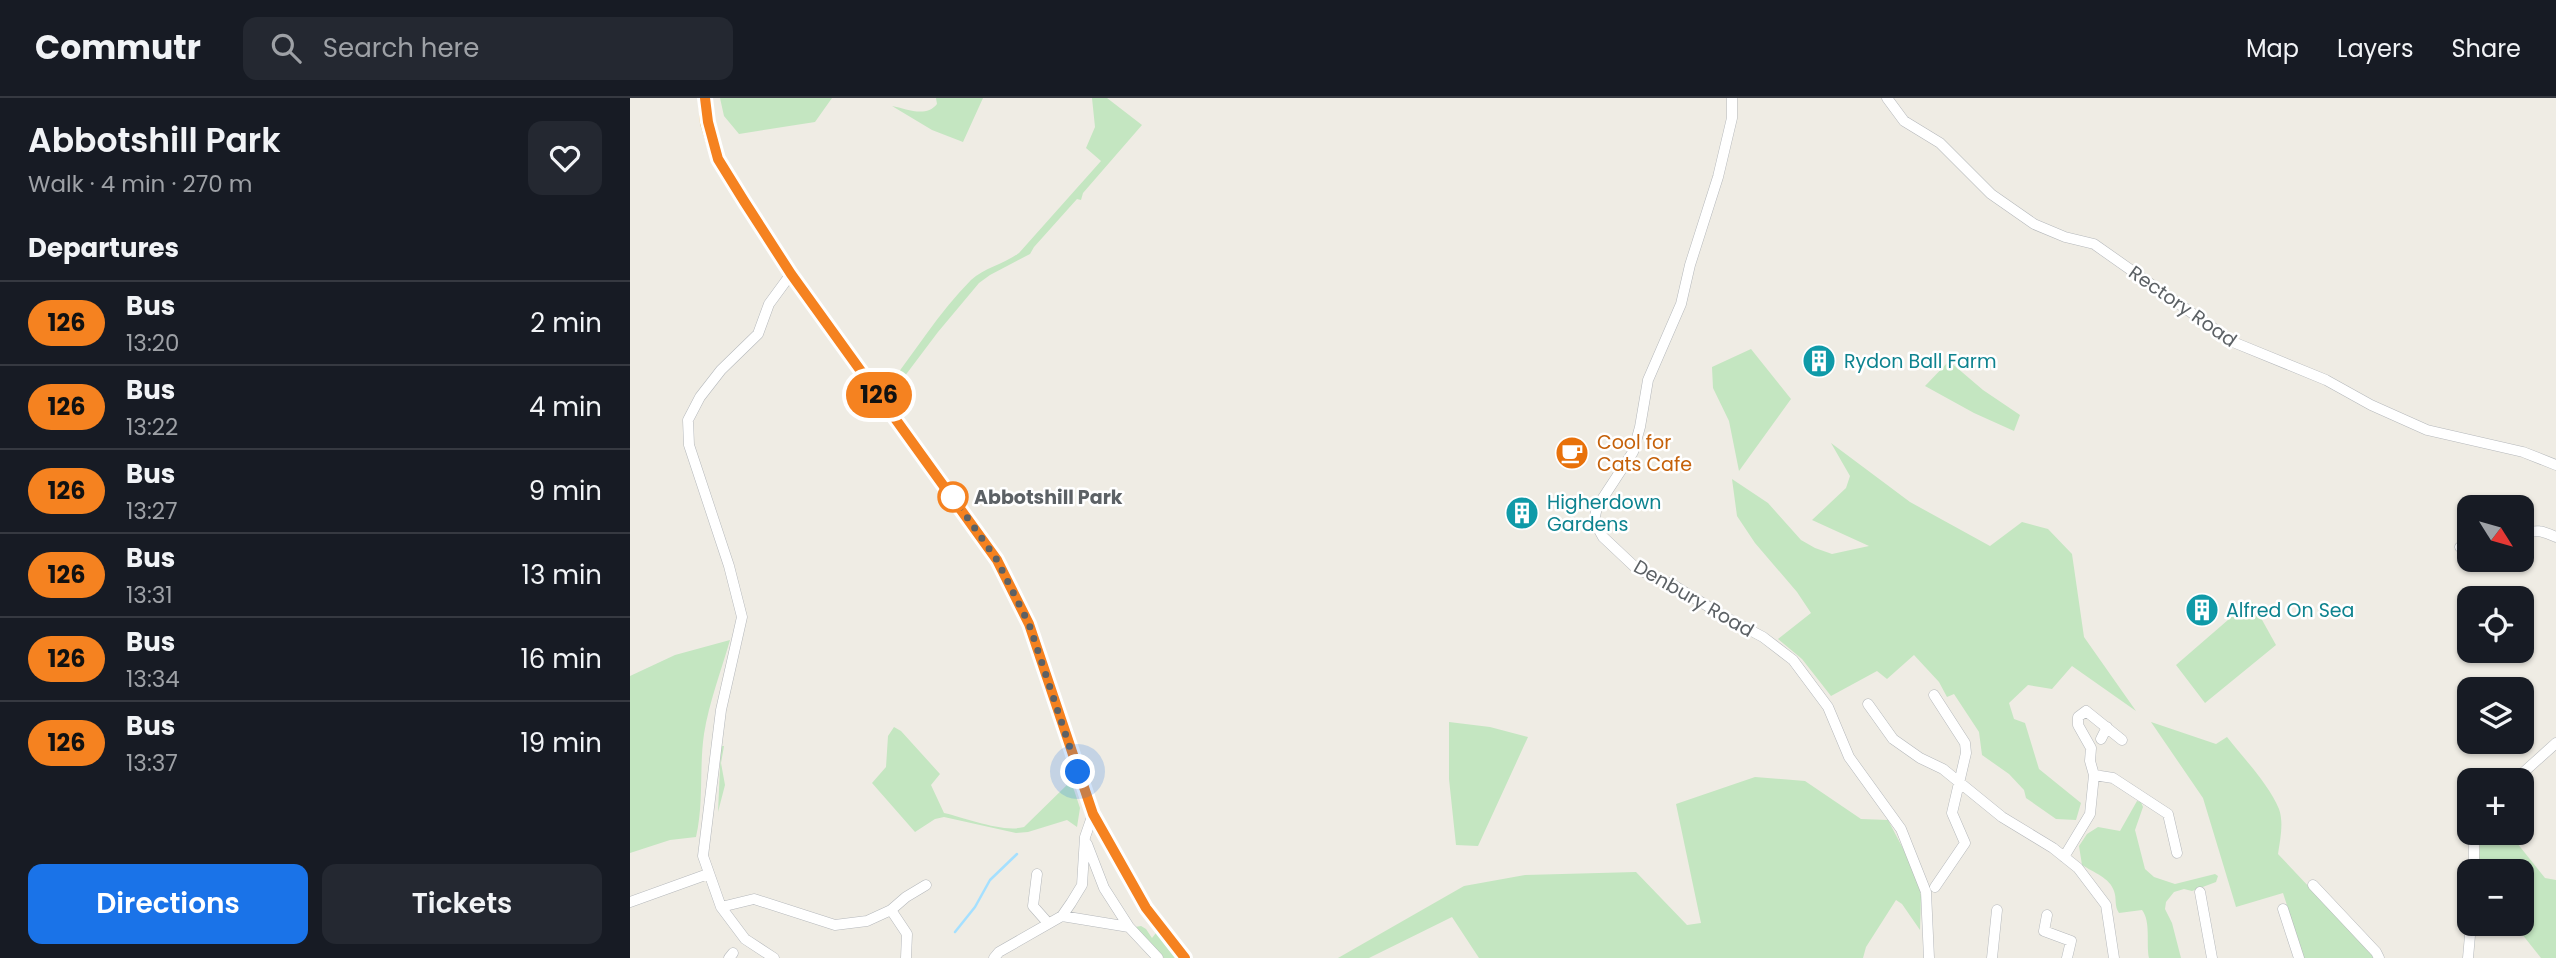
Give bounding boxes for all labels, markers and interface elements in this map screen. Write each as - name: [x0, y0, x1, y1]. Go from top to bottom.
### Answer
- search box: [243, 17, 733, 80]
- text: Commutr: [35, 24, 201, 71]
- icon: search: [267, 29, 305, 67]
- text: Search here: [323, 30, 479, 66]
- text: Map: [2246, 32, 2299, 65]
- text: Layers: [2337, 32, 2413, 65]
- text: Share: [2451, 32, 2521, 65]
- text: Abbotshill Park: [28, 117, 280, 164]
- button: heart: [528, 121, 602, 195]
- text: Walk · 4 min · 270 m: [28, 168, 253, 200]
- text: Departures: [28, 230, 179, 266]
- street label: Rectory Road: [2123, 259, 2242, 354]
- text: Bus: [126, 288, 175, 324]
- text: 2 min: [530, 305, 602, 341]
- text: 126: [47, 306, 86, 339]
- text: 13:20: [126, 327, 179, 359]
- building icon: Rydon Ball Farm: [1800, 342, 1838, 380]
- place label: Rydon Ball Farm: [1844, 348, 1996, 375]
- text: Bus: [126, 372, 175, 408]
- line badge: 126: [839, 372, 919, 418]
- text: 126: [860, 378, 898, 411]
- text: 4 min: [529, 389, 602, 425]
- text: 126: [47, 390, 86, 423]
- text: 13:22: [126, 411, 178, 443]
- place label: Cool for Cats Cafe: [1597, 429, 1692, 478]
- cafe icon: Cool for Cats Cafe: [1553, 434, 1591, 472]
- text: Bus: [126, 456, 175, 492]
- text: 9 min: [529, 473, 602, 509]
- text: 126: [47, 474, 86, 507]
- marker: Abbotshill Park: [938, 482, 968, 512]
- place label: Abbotshill Park: [974, 484, 1123, 511]
- place label: Higherdown Gardens: [1547, 489, 1661, 538]
- building icon: Higherdown Gardens: [1503, 494, 1541, 532]
- text: 13:27: [126, 495, 178, 527]
- north arrow: [2457, 495, 2534, 572]
- map controls: [2457, 495, 2534, 936]
- text: Bus: [126, 540, 175, 576]
- street label: Denbury Road: [1629, 553, 1759, 644]
- text: 13 min: [522, 557, 602, 593]
- text: 126: [47, 558, 86, 591]
- text: 13:31: [126, 579, 173, 611]
- button: locate: [2457, 586, 2534, 663]
- building icon: Alfred On Sea: [2183, 591, 2221, 629]
- place label: Alfred On Sea: [2226, 597, 2354, 624]
- text: Bus: [126, 624, 175, 660]
- text: 16 min: [520, 641, 602, 677]
- text: 126: [47, 642, 86, 675]
- text: 13:34: [126, 663, 180, 695]
- button: layers: [2457, 677, 2534, 754]
- text: Bus: [126, 708, 175, 744]
- text: 19 min: [521, 725, 602, 761]
- text: 126: [47, 726, 86, 759]
- text: 13:37: [126, 747, 178, 779]
- your location: [1060, 754, 1095, 789]
- button: +: [2457, 768, 2534, 845]
- button: −: [2457, 859, 2534, 936]
- button: Directions: [28, 864, 308, 944]
- button: Tickets: [322, 864, 602, 944]

